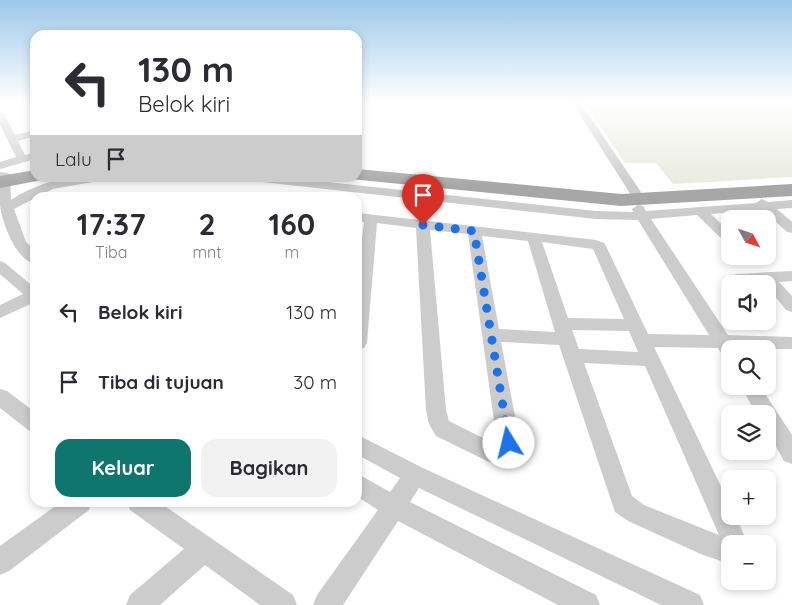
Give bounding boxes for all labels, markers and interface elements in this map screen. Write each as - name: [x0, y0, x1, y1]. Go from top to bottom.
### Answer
- text: 130 m: [138, 47, 234, 91]
- icon: left: [55, 50, 120, 115]
- text: Belok kiri: [138, 90, 230, 118]
- icon: arrive: [102, 145, 130, 173]
- text: Lalu: [55, 147, 92, 171]
- pin: [402, 174, 444, 225]
- icon: arrive: [409, 181, 437, 209]
- text: 17:37: [77, 205, 146, 243]
- text: 2: [199, 205, 216, 243]
- text: 160: [269, 205, 315, 243]
- north arrow: [721, 210, 776, 265]
- map controls: [721, 210, 776, 590]
- text: Tiba: [95, 242, 127, 262]
- text: mnt: [192, 242, 222, 262]
- text: m: [285, 242, 299, 262]
- button: sound: [721, 275, 776, 330]
- icon: left: [55, 298, 83, 326]
- text: Belok kiri: [98, 300, 183, 324]
- text: 130 m: [286, 300, 337, 324]
- button: search: [721, 340, 776, 395]
- icon: arrive: [55, 368, 83, 396]
- text: Tiba di tujuan: [98, 370, 224, 394]
- text: 30 m: [293, 370, 337, 394]
- button: layers: [721, 405, 776, 460]
- position arrow: [482, 416, 534, 468]
- button: Keluar: [55, 439, 191, 497]
- button: Bagikan: [201, 439, 337, 497]
- button: +: [721, 470, 776, 525]
- button: −: [721, 535, 776, 590]

